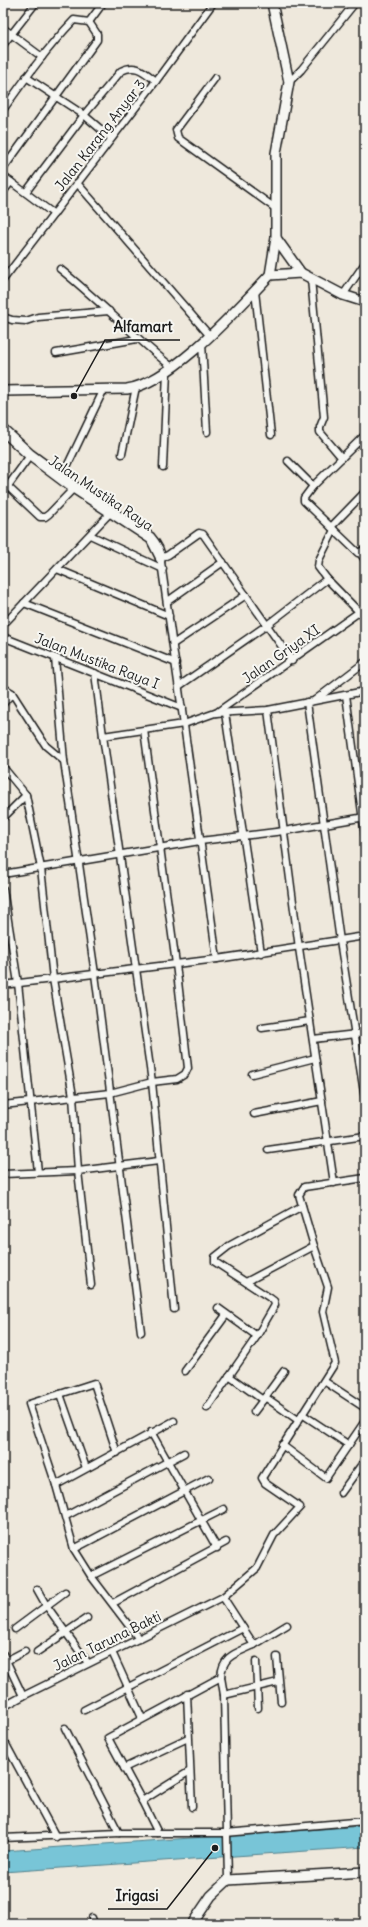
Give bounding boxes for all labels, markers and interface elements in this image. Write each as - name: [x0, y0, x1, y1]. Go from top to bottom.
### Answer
- street label: Jalan Karang Anyar 3: [51, 75, 149, 195]
- callout: Alfamart: [105, 313, 180, 340]
- text: Alfamart: [113, 317, 174, 336]
- street label: Jalan Mustika Raya: [45, 451, 157, 535]
- street label: Jalan Griya XI: [239, 621, 323, 687]
- street label: Jalan Mustika Raya I: [32, 629, 162, 693]
- street label: Jalan Taruna Bakti: [50, 1607, 164, 1675]
- callout: Irigasi: [108, 1882, 167, 1909]
- text: Irigasi: [115, 1886, 159, 1906]

